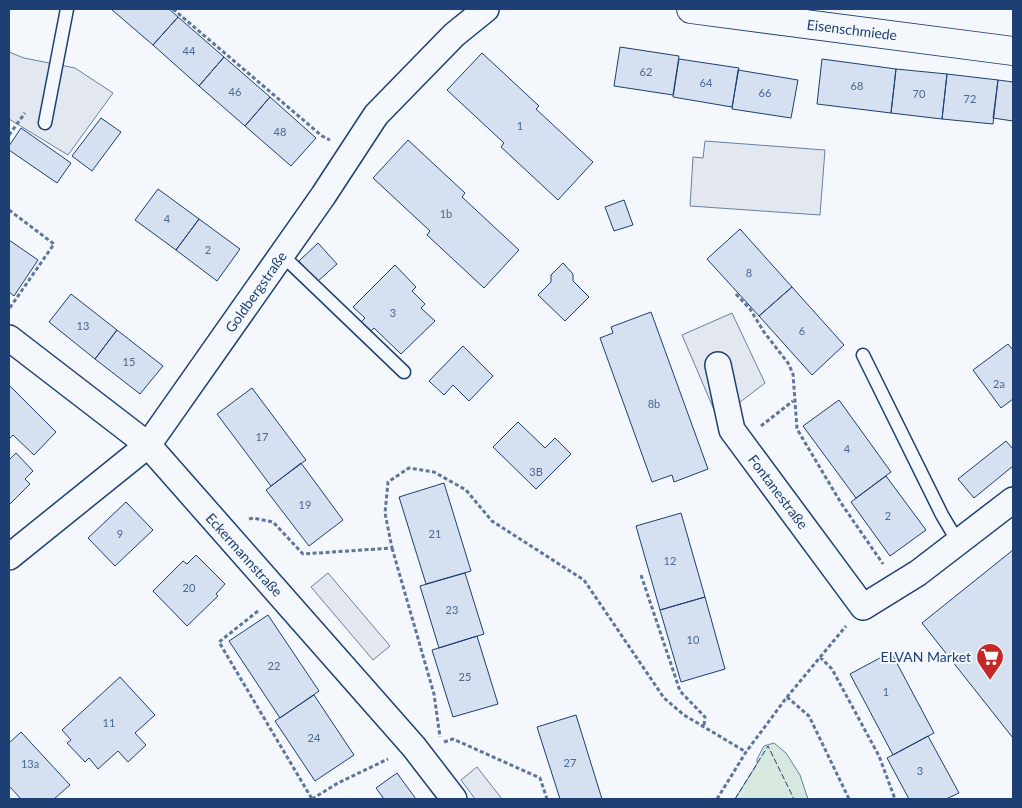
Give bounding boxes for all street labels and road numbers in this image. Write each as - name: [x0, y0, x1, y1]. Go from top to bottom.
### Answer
- street label: Eisenschmiede: [806, 16, 898, 43]
- street label: Goldbergstraße: [221, 248, 290, 336]
- street label: Fontanestraße: [745, 451, 812, 532]
- street label: Eckermannstraße: [202, 509, 286, 600]

